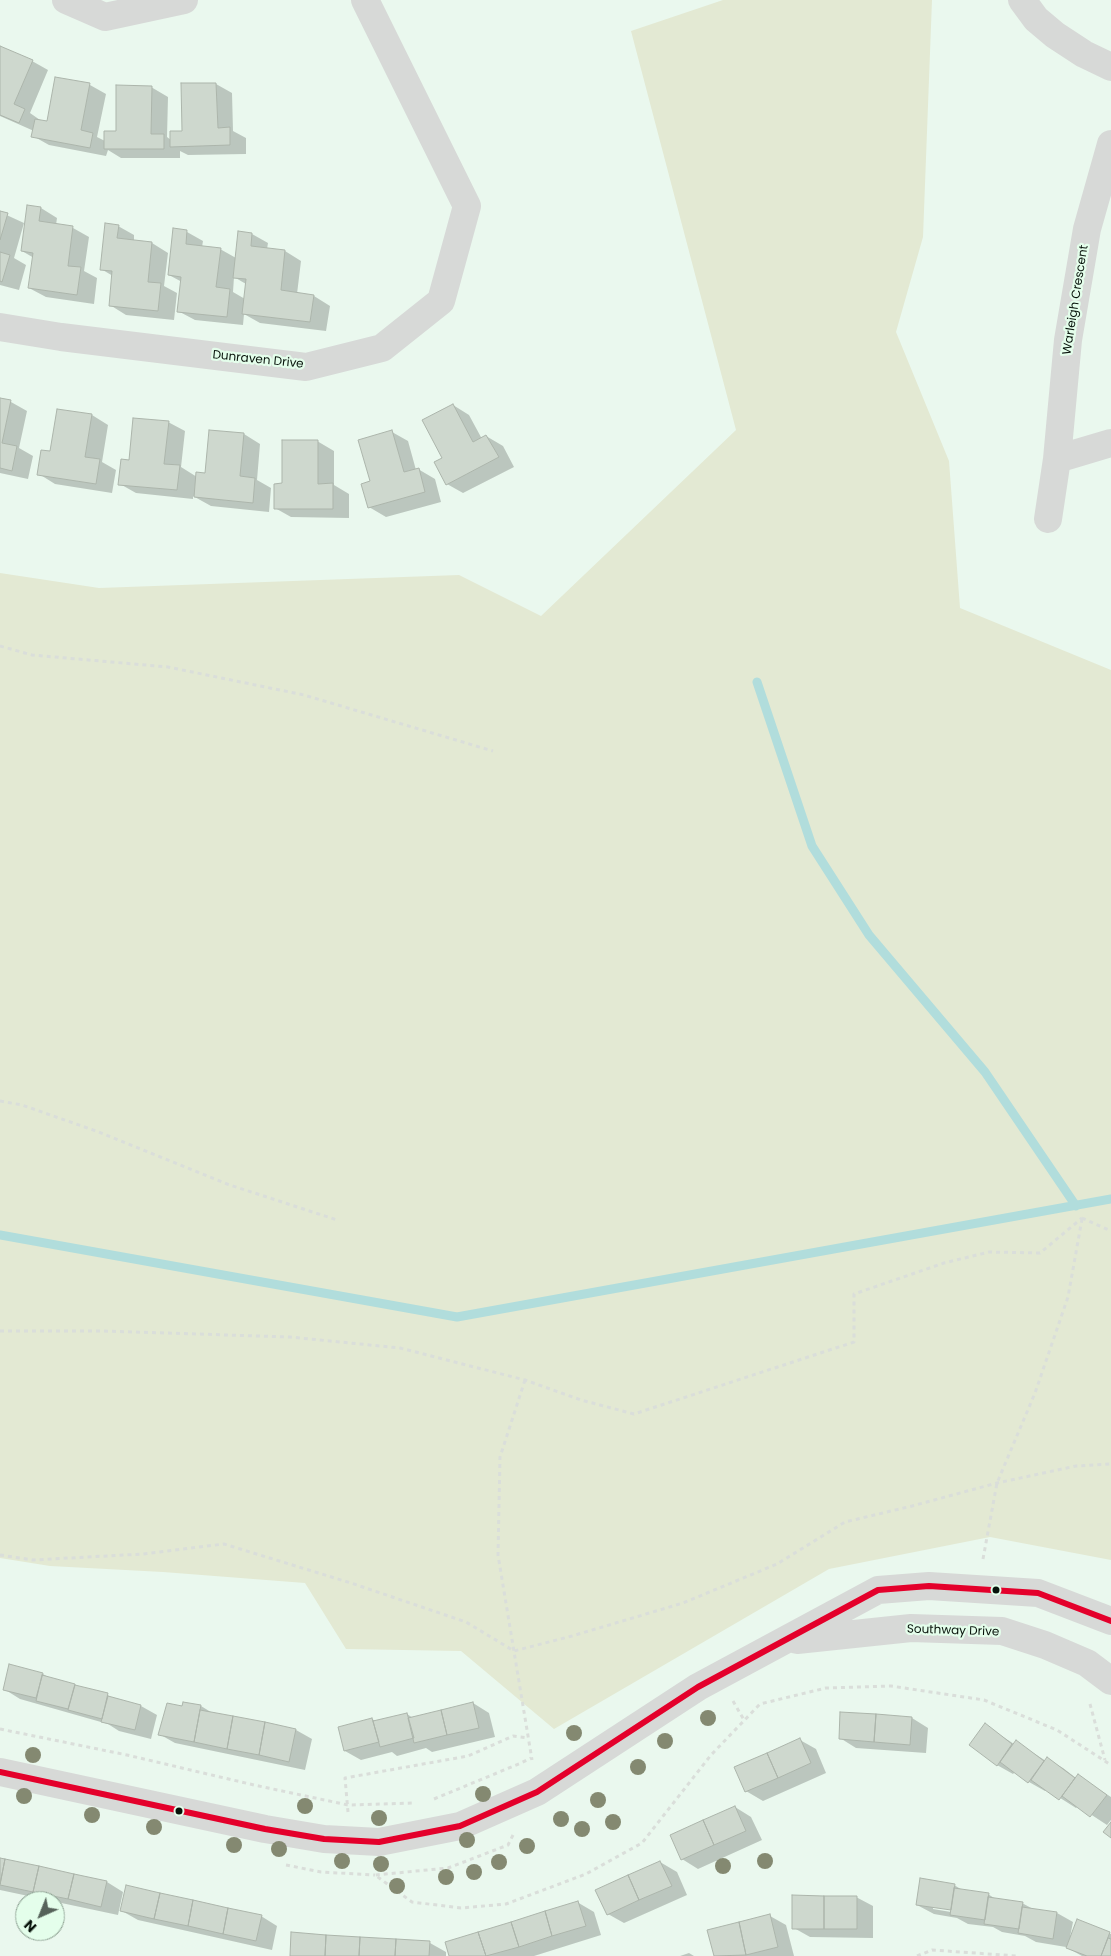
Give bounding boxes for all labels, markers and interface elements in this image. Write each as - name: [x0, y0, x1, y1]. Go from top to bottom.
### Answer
- street label: Warleigh Crescent: [1060, 244, 1092, 356]
- street label: Dunraven Drive: [212, 348, 304, 372]
- unlabelled marker: [991, 1585, 1001, 1595]
- street label: Southway Drive: [907, 1622, 999, 1640]
- unlabelled marker: [174, 1806, 184, 1816]
- north arrow: [15, 1891, 65, 1941]
- text: N: [20, 1915, 41, 1937]

